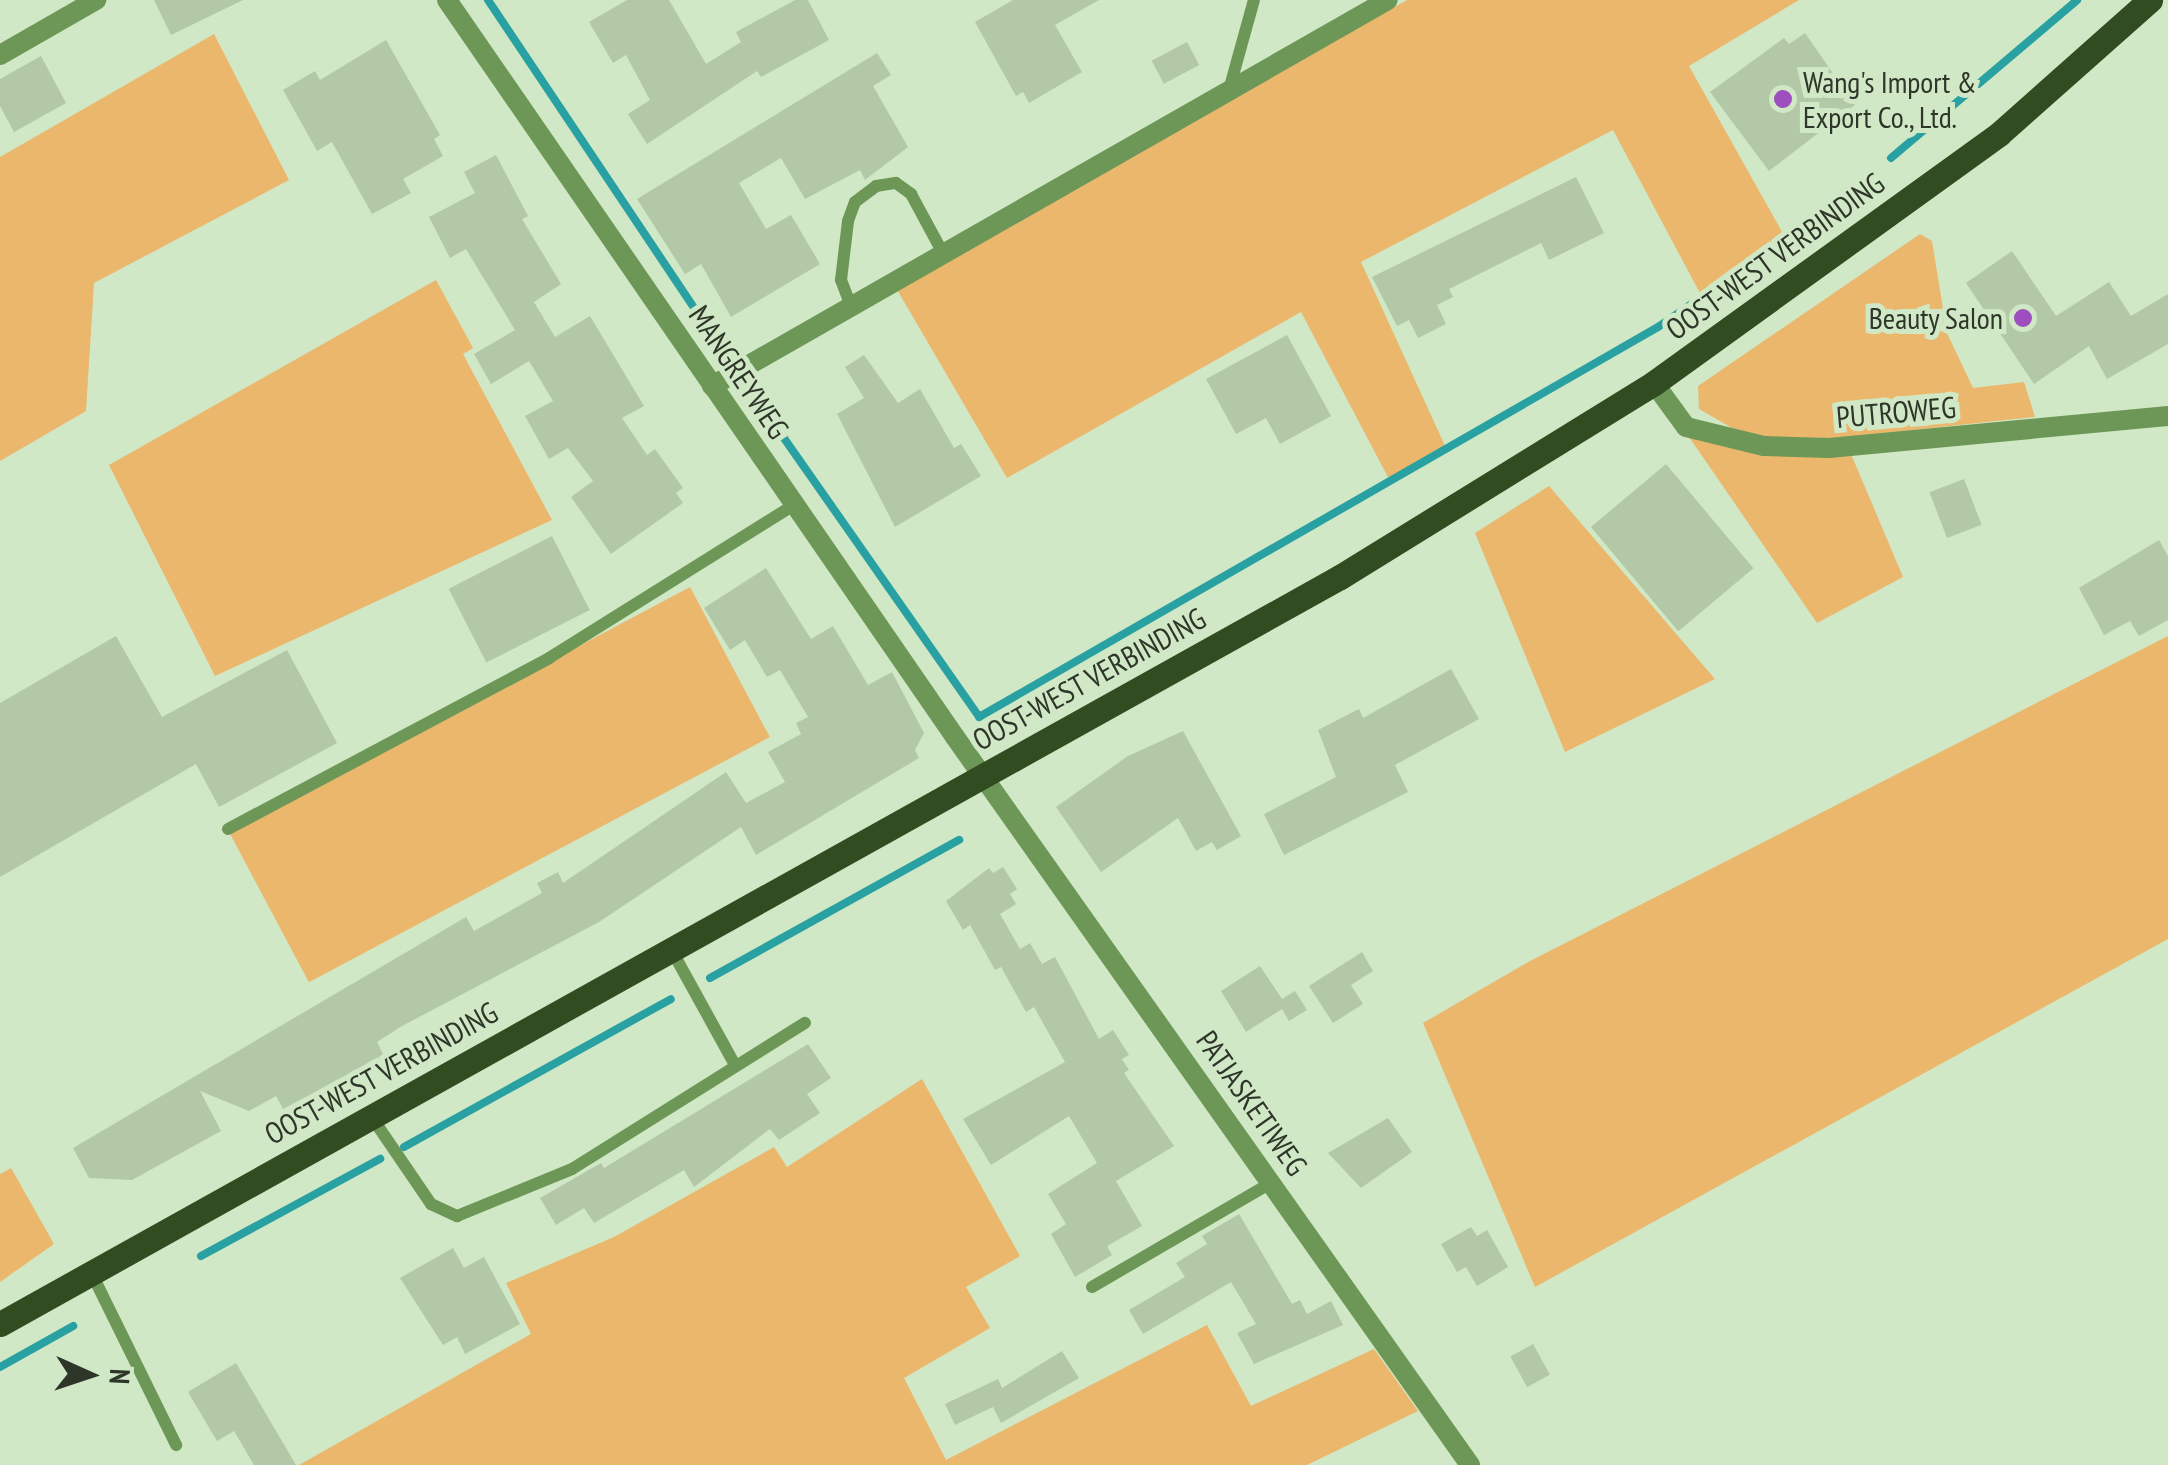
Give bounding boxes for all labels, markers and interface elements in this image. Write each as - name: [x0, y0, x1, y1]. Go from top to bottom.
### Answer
- place label: Wang's Import & Export Co., Ltd.: [1803, 64, 1976, 134]
- marker: Wang's Import & Export Co., Ltd.: [1772, 88, 1794, 110]
- street label: OOST-WEST VERBINDING: [1658, 164, 1892, 348]
- street label: MANGREYWEG: [681, 299, 797, 445]
- place label: Beauty Salon: [1868, 300, 2003, 336]
- marker: Beauty Salon: [2012, 307, 2034, 329]
- street label: PUTROWEG: [1835, 389, 1957, 435]
- street label: OOST-WEST VERBINDING: [966, 600, 1212, 758]
- street label: OOST-WEST VERBINDING: [258, 994, 504, 1152]
- street label: PATJASKETIWEG: [1189, 1024, 1315, 1182]
- north arrow: [40, 1325, 140, 1425]
- text: N: [102, 1368, 139, 1385]

